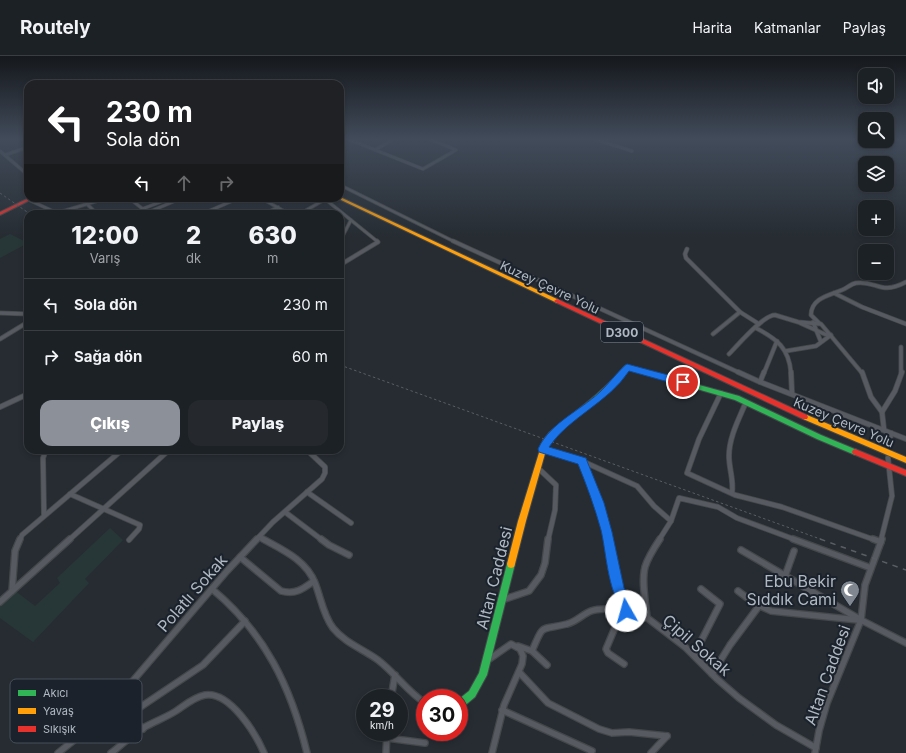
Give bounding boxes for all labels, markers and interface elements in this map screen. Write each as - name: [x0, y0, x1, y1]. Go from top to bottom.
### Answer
- text: Routely: [20, 16, 91, 39]
- text: Harita: [692, 19, 732, 36]
- text: Katmanlar: [754, 19, 821, 36]
- text: Paylaş: [843, 19, 886, 36]
- map controls: [858, 68, 894, 280]
- button: sound: [858, 68, 894, 104]
- text: 230 m: [106, 95, 193, 129]
- icon: left: [40, 96, 92, 148]
- button: search: [858, 112, 894, 148]
- text: Sola dön: [106, 129, 180, 150]
- button: layers: [858, 156, 894, 192]
- icon: left: [131, 172, 153, 194]
- icon: ahead: [173, 172, 195, 194]
- icon: right: [215, 172, 237, 194]
- button: +: [858, 200, 894, 236]
- text: 12:00: [71, 221, 139, 250]
- text: 2: [186, 221, 201, 250]
- text: 630: [249, 221, 297, 250]
- button: −: [858, 244, 894, 280]
- text: Varış: [90, 250, 120, 266]
- text: dk: [186, 250, 201, 266]
- text: m: [267, 250, 278, 266]
- street label: Kuzey Çevre Yolu: [498, 257, 602, 317]
- icon: left: [40, 294, 62, 316]
- text: Sola dön: [74, 295, 137, 314]
- text: 230 m: [283, 295, 328, 314]
- road number: D300: [601, 322, 643, 342]
- icon: right: [40, 346, 62, 368]
- text: Sağa dön: [74, 347, 142, 366]
- text: 60 m: [292, 347, 328, 366]
- pin: [666, 365, 700, 399]
- icon: arrive: [672, 371, 694, 393]
- street label: Kuzey Çevre Yolu: [791, 394, 897, 450]
- button: Çıkış: [40, 400, 180, 446]
- button: Paylaş: [188, 400, 328, 446]
- street label: Altan Caddesi: [472, 524, 516, 632]
- street label: Polatlı Sokak: [153, 550, 231, 636]
- place label: Ebu Bekir Sıddık Cami: [747, 571, 836, 609]
- mosque icon: Ebu Bekir Sıddık Cami: [839, 579, 861, 607]
- position arrow: [605, 590, 647, 632]
- street label: Çipil Sokak: [659, 610, 735, 680]
- street label: Altan Caddesi: [800, 622, 854, 728]
- legend: [10, 679, 142, 743]
- text: Akıcı: [43, 686, 68, 700]
- speed limit sign: 30: [416, 689, 468, 741]
- text: 29: [369, 698, 395, 722]
- text: Yavaş: [43, 704, 74, 718]
- text: km/h: [370, 719, 394, 731]
- text: Sıkışık: [43, 722, 76, 736]

